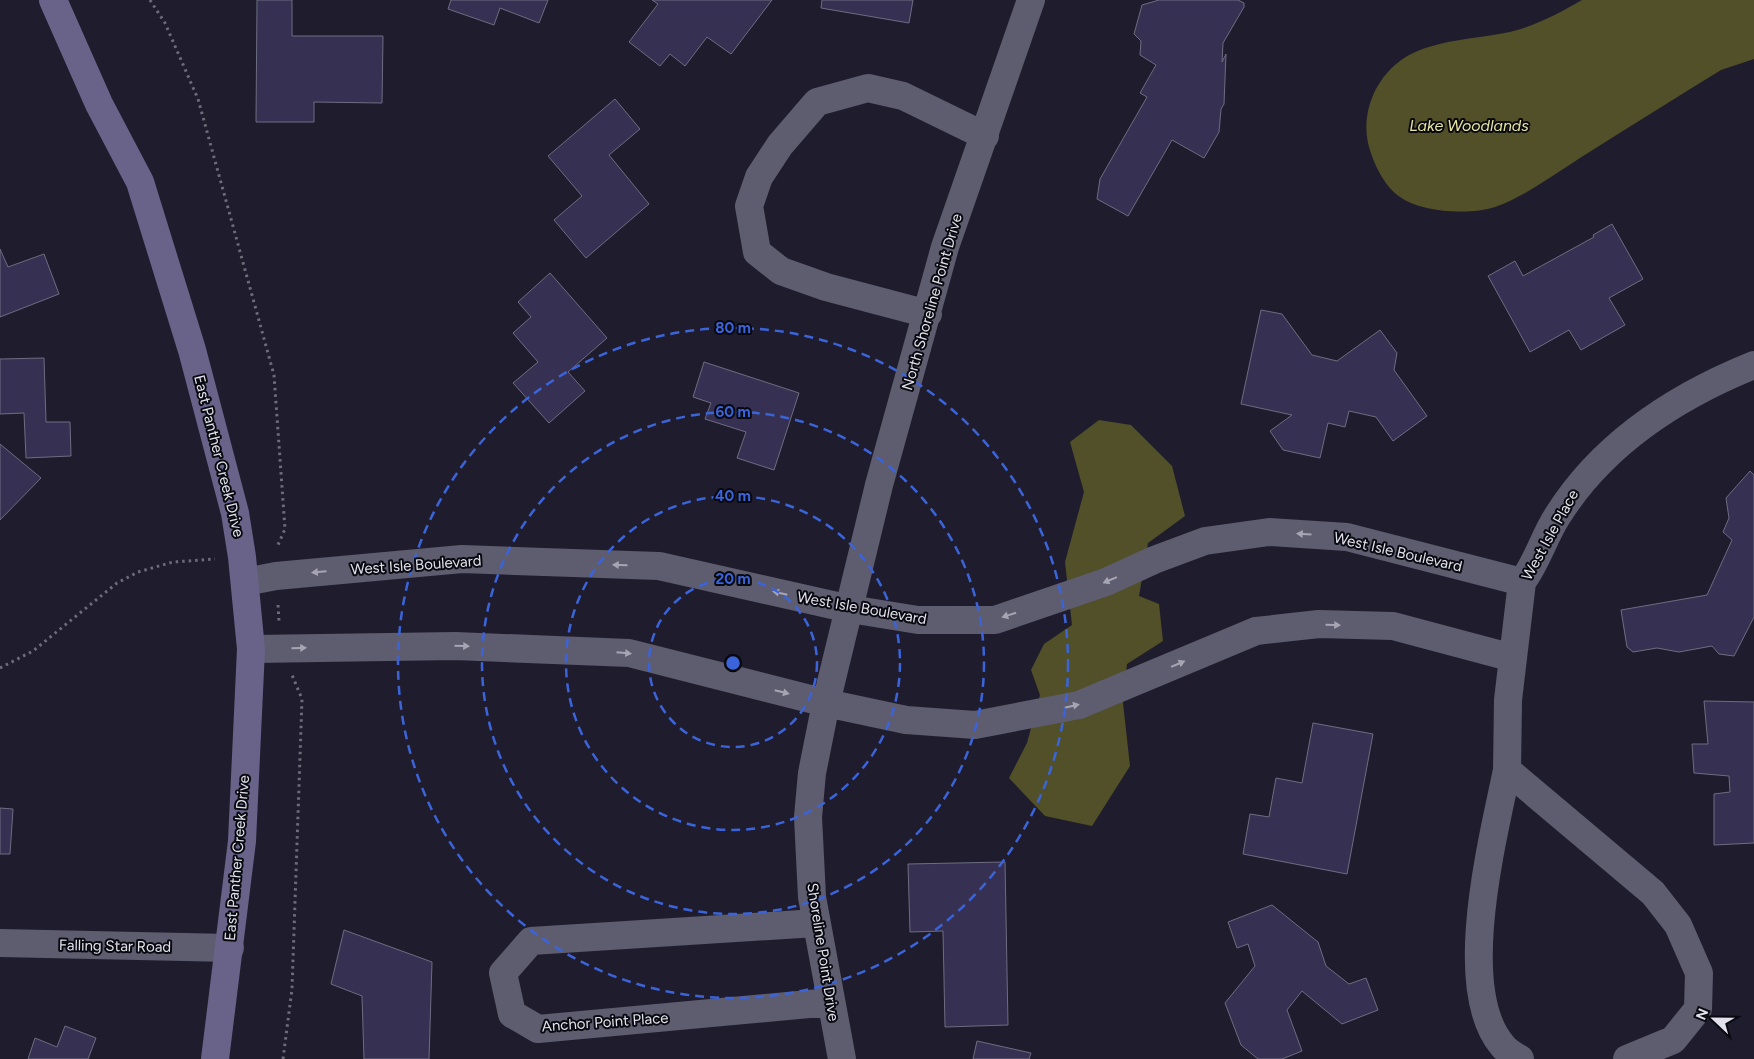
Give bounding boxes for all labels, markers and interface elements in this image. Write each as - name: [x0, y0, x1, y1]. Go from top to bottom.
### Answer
- water label: Lake Woodlands: [1409, 116, 1529, 135]
- street label: North Shoreline Point Drive: [898, 212, 966, 392]
- text: 80 m: [715, 319, 751, 337]
- street label: East Panther Creek Drive: [190, 373, 248, 539]
- text: 60 m: [715, 403, 751, 421]
- text: 40 m: [715, 487, 751, 505]
- street label: West Isle Place: [1518, 487, 1582, 583]
- street label: West Isle Boulevard: [1332, 528, 1464, 576]
- one-way arrow: [1296, 530, 1312, 538]
- street label: West Isle Boulevard: [350, 551, 482, 579]
- one-way arrow: [612, 560, 628, 568]
- one-way arrow: [310, 569, 326, 577]
- text: 20 m: [715, 570, 751, 588]
- one-way arrow: [1103, 576, 1117, 584]
- street label: West Isle Boulevard: [796, 588, 928, 628]
- one-way arrow: [772, 589, 787, 597]
- one-way arrow: [1001, 612, 1016, 620]
- one-way arrow: [1326, 621, 1342, 629]
- one-way arrow: [454, 642, 470, 650]
- one-way arrow: [292, 644, 308, 652]
- one-way arrow: [616, 649, 632, 657]
- centre of rings: [724, 654, 742, 672]
- one-way arrow: [1171, 660, 1185, 668]
- one-way arrow: [774, 688, 789, 696]
- one-way arrow: [1064, 702, 1079, 710]
- street label: East Panther Creek Drive: [221, 774, 253, 942]
- street label: Shoreline Point Drive: [803, 882, 843, 1022]
- street label: Falling Star Road: [59, 936, 171, 956]
- north arrow: [1689, 994, 1739, 1044]
- text: N: [1693, 1006, 1712, 1023]
- street label: Anchor Point Place: [541, 1009, 669, 1035]

